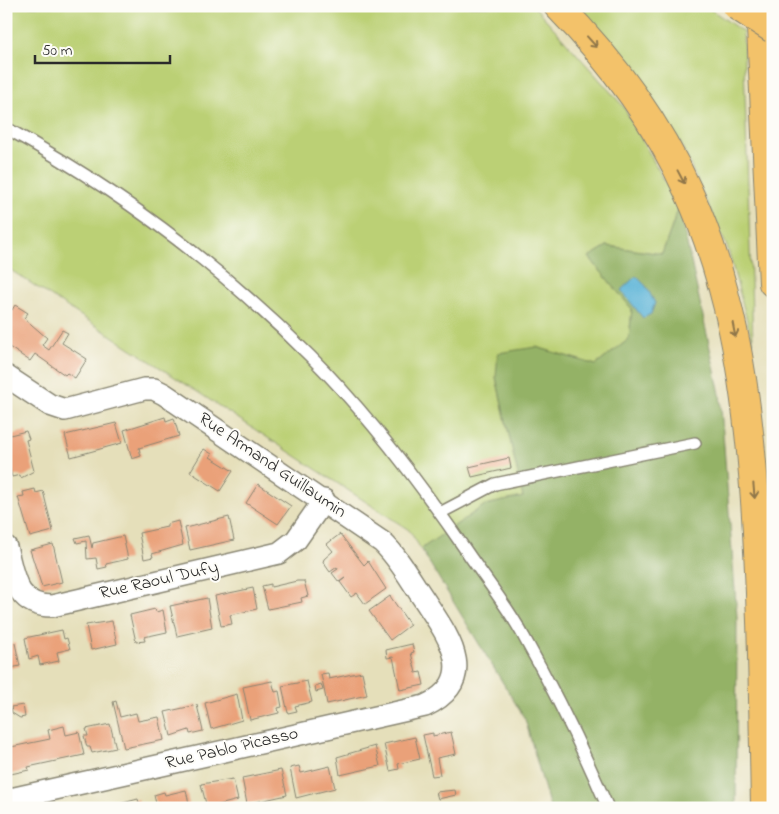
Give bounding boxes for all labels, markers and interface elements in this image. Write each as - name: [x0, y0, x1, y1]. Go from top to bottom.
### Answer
- scale bar: [35, 32, 170, 64]
- one-way arrow: [586, 35, 597, 48]
- text: 50 m: [42, 40, 73, 62]
- one-way arrow: [677, 169, 686, 184]
- one-way arrow: [729, 322, 739, 338]
- street label: Rue Armand Guillaumin: [193, 407, 351, 525]
- one-way arrow: [750, 483, 759, 499]
- street label: Rue Raoul Dufy: [97, 555, 221, 607]
- street label: Rue Pablo Picasso: [163, 721, 301, 777]

